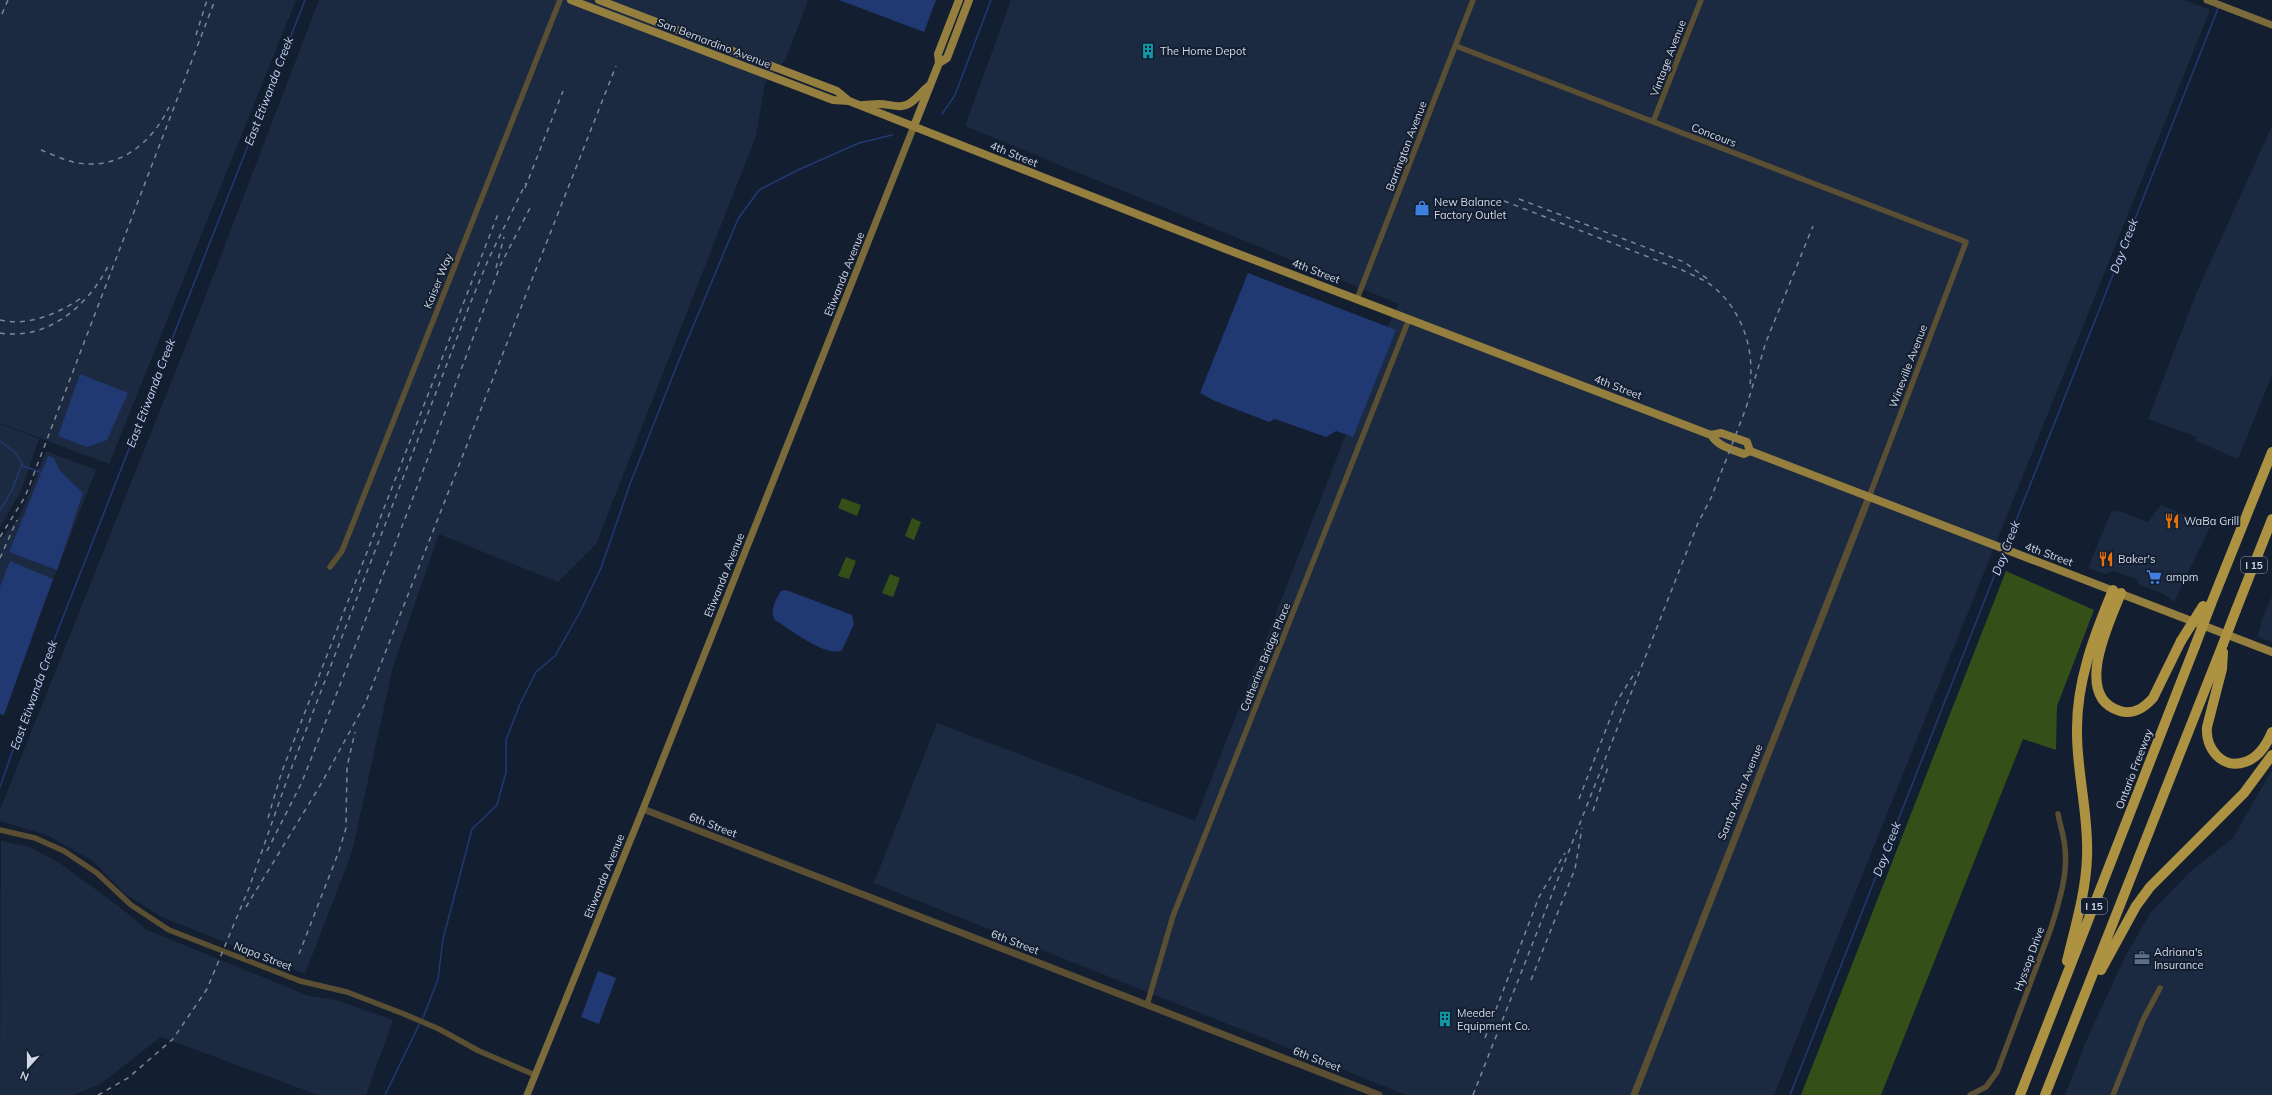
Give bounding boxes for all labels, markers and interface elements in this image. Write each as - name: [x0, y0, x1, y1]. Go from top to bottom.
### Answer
- street label: San Bernardino Avenue: [655, 15, 773, 71]
- street label: Vintage Avenue: [1647, 18, 1689, 98]
- water label: East Etiwanda Creek: [241, 34, 296, 147]
- building icon: The Home Depot: [1139, 42, 1157, 60]
- place label: The Home Depot: [1160, 44, 1246, 58]
- street label: Barrington Avenue: [1382, 99, 1430, 193]
- street label: Concours: [1689, 120, 1739, 150]
- street label: 4th Street: [988, 138, 1040, 170]
- place label: New Balance Factory Outlet: [1434, 195, 1506, 222]
- shop icon: New Balance Factory Outlet: [1413, 199, 1431, 217]
- water label: Day Creek: [2106, 216, 2141, 275]
- street label: Etiwanda Avenue: [821, 230, 867, 318]
- street label: Kaiser Way: [421, 251, 456, 311]
- street label: 4th Street: [1290, 255, 1342, 287]
- street label: Wineville Avenue: [1886, 322, 1930, 410]
- water label: East Etiwanda Creek: [123, 336, 178, 449]
- street label: 4th Street: [1592, 371, 1644, 403]
- restaurant icon: WaBa Grill: [2163, 512, 2181, 530]
- place label: WaBa Grill: [2184, 514, 2239, 528]
- water label: Day Creek: [1988, 518, 2023, 577]
- street label: Etiwanda Avenue: [701, 531, 747, 619]
- street label: 4th Street: [2023, 539, 2075, 569]
- restaurant icon: Baker's: [2097, 550, 2115, 568]
- place label: Baker's: [2118, 552, 2155, 566]
- road number: I 15: [2241, 557, 2267, 573]
- supermarket icon: ampm: [2145, 568, 2163, 586]
- place label: ampm: [2166, 570, 2199, 584]
- street label: Catherine Bridge Place: [1237, 601, 1293, 713]
- water label: East Etiwanda Creek: [7, 637, 61, 752]
- street label: Ontario Freeway: [2112, 727, 2156, 811]
- street label: Santa Anita Avenue: [1714, 742, 1766, 842]
- street label: 6th Street: [687, 809, 739, 841]
- water label: Day Creek: [1869, 819, 1904, 878]
- street label: Etiwanda Avenue: [581, 832, 627, 920]
- road number: I 15: [2081, 898, 2107, 914]
- street label: Hyssop Drive: [2011, 925, 2047, 993]
- street label: 6th Street: [989, 926, 1041, 958]
- street label: Napa Street: [232, 938, 294, 974]
- place label: Adriana's Insurance: [2154, 945, 2203, 972]
- office icon: Adriana's Insurance: [2133, 949, 2151, 967]
- place label: Meeder Equipment Co.: [1457, 1006, 1530, 1033]
- building icon: Meeder Equipment Co.: [1436, 1010, 1454, 1028]
- street label: 6th Street: [1291, 1043, 1343, 1075]
- north arrow: [8, 1047, 48, 1087]
- text: N: [18, 1068, 31, 1084]

